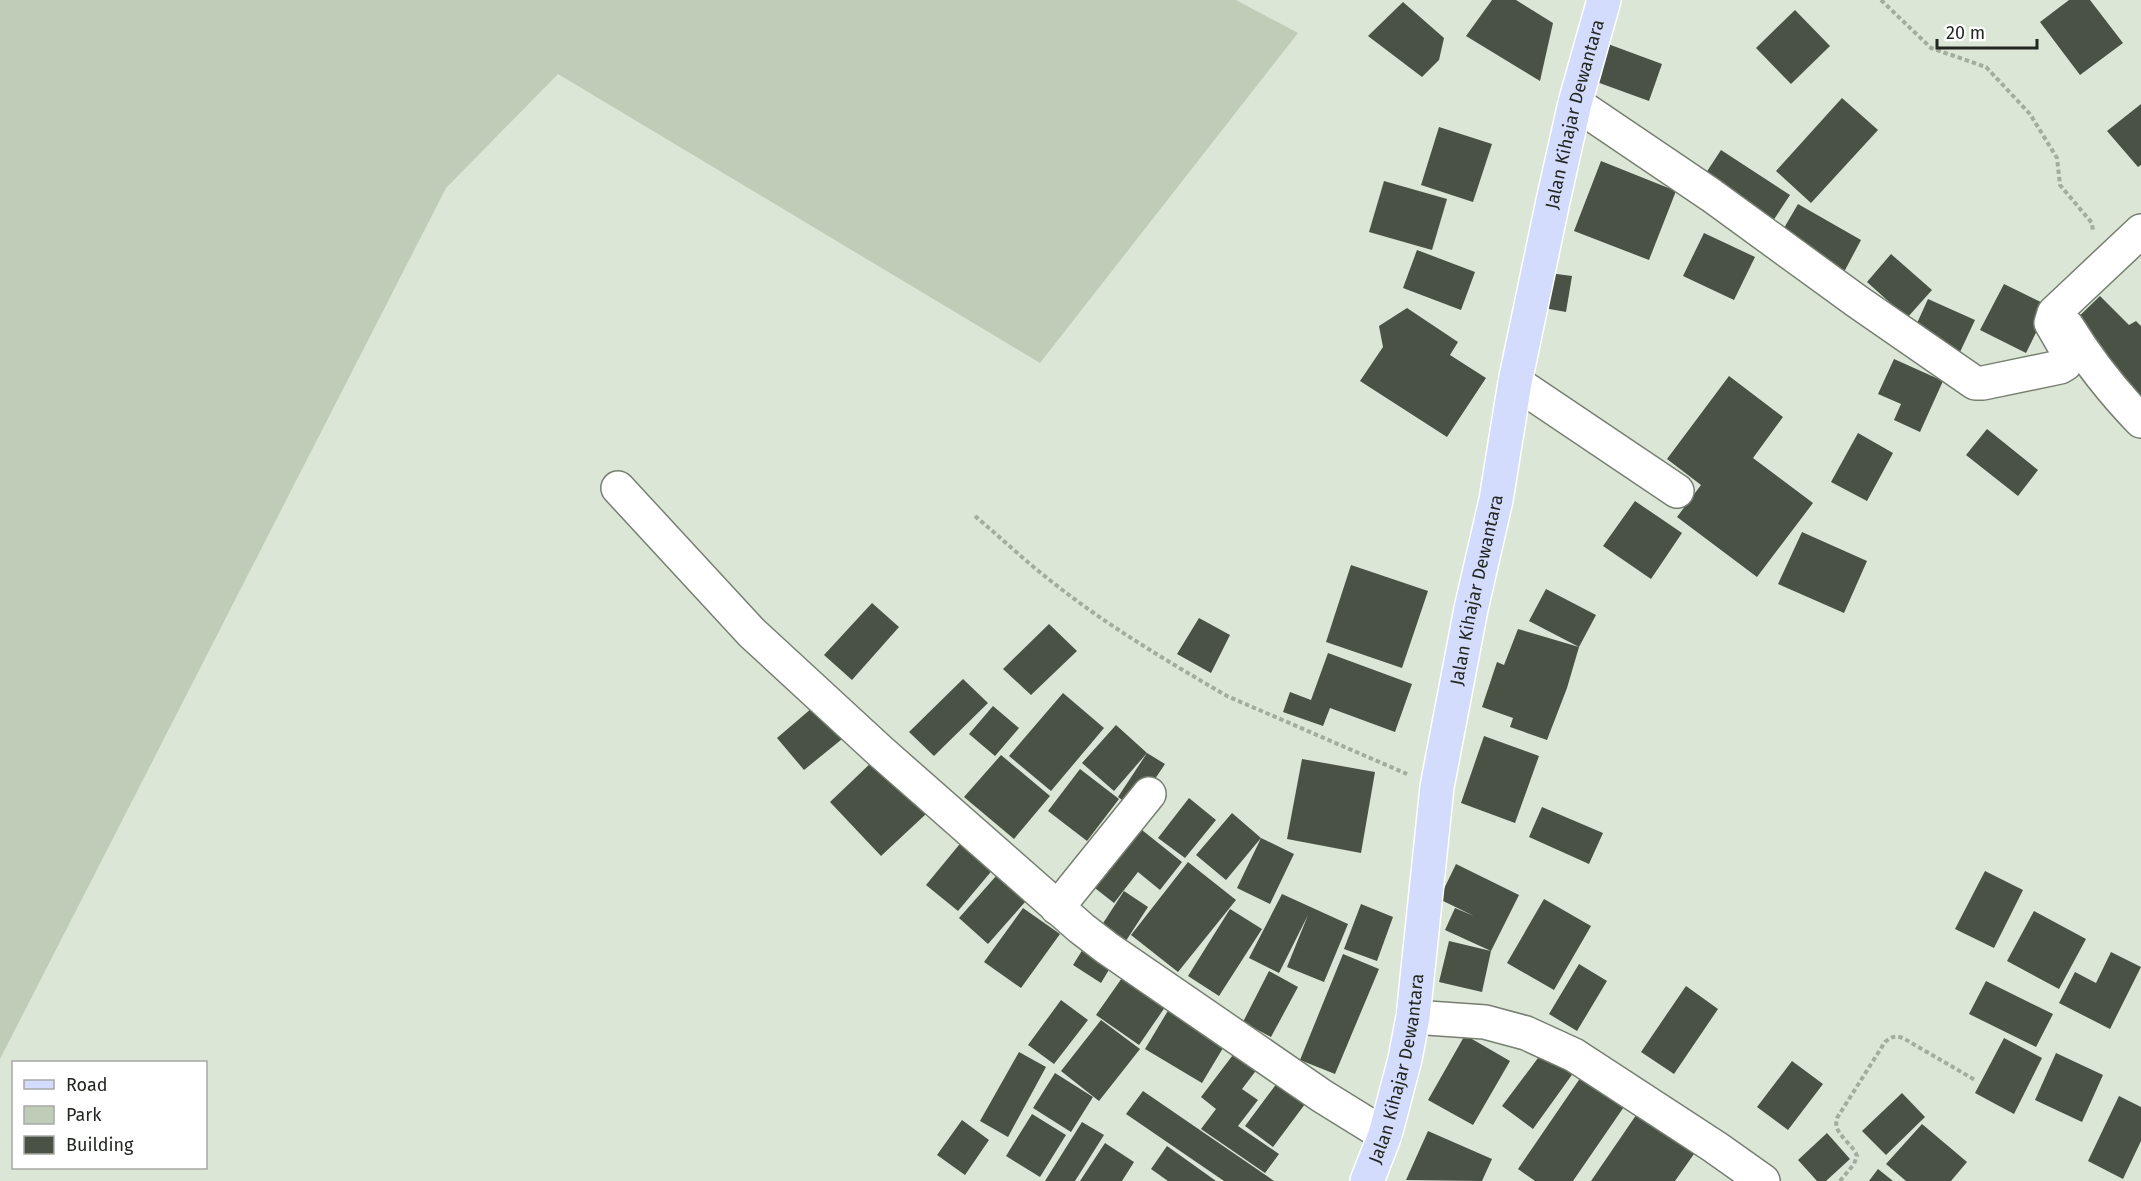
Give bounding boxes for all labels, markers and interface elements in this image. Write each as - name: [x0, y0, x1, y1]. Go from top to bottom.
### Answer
- scale bar: [1937, 12, 2038, 50]
- street label: Jalan Kihajar Dewantara: [1541, 17, 1609, 211]
- text: 20 m: [1946, 22, 1985, 44]
- street label: Jalan Kihajar Dewantara: [1446, 493, 1508, 687]
- street label: Jalan Kihajar Dewantara: [1364, 972, 1428, 1167]
- legend: [12, 1061, 207, 1169]
- text: Road: [66, 1074, 108, 1096]
- text: Park: [66, 1104, 102, 1126]
- text: Building: [66, 1134, 134, 1156]

